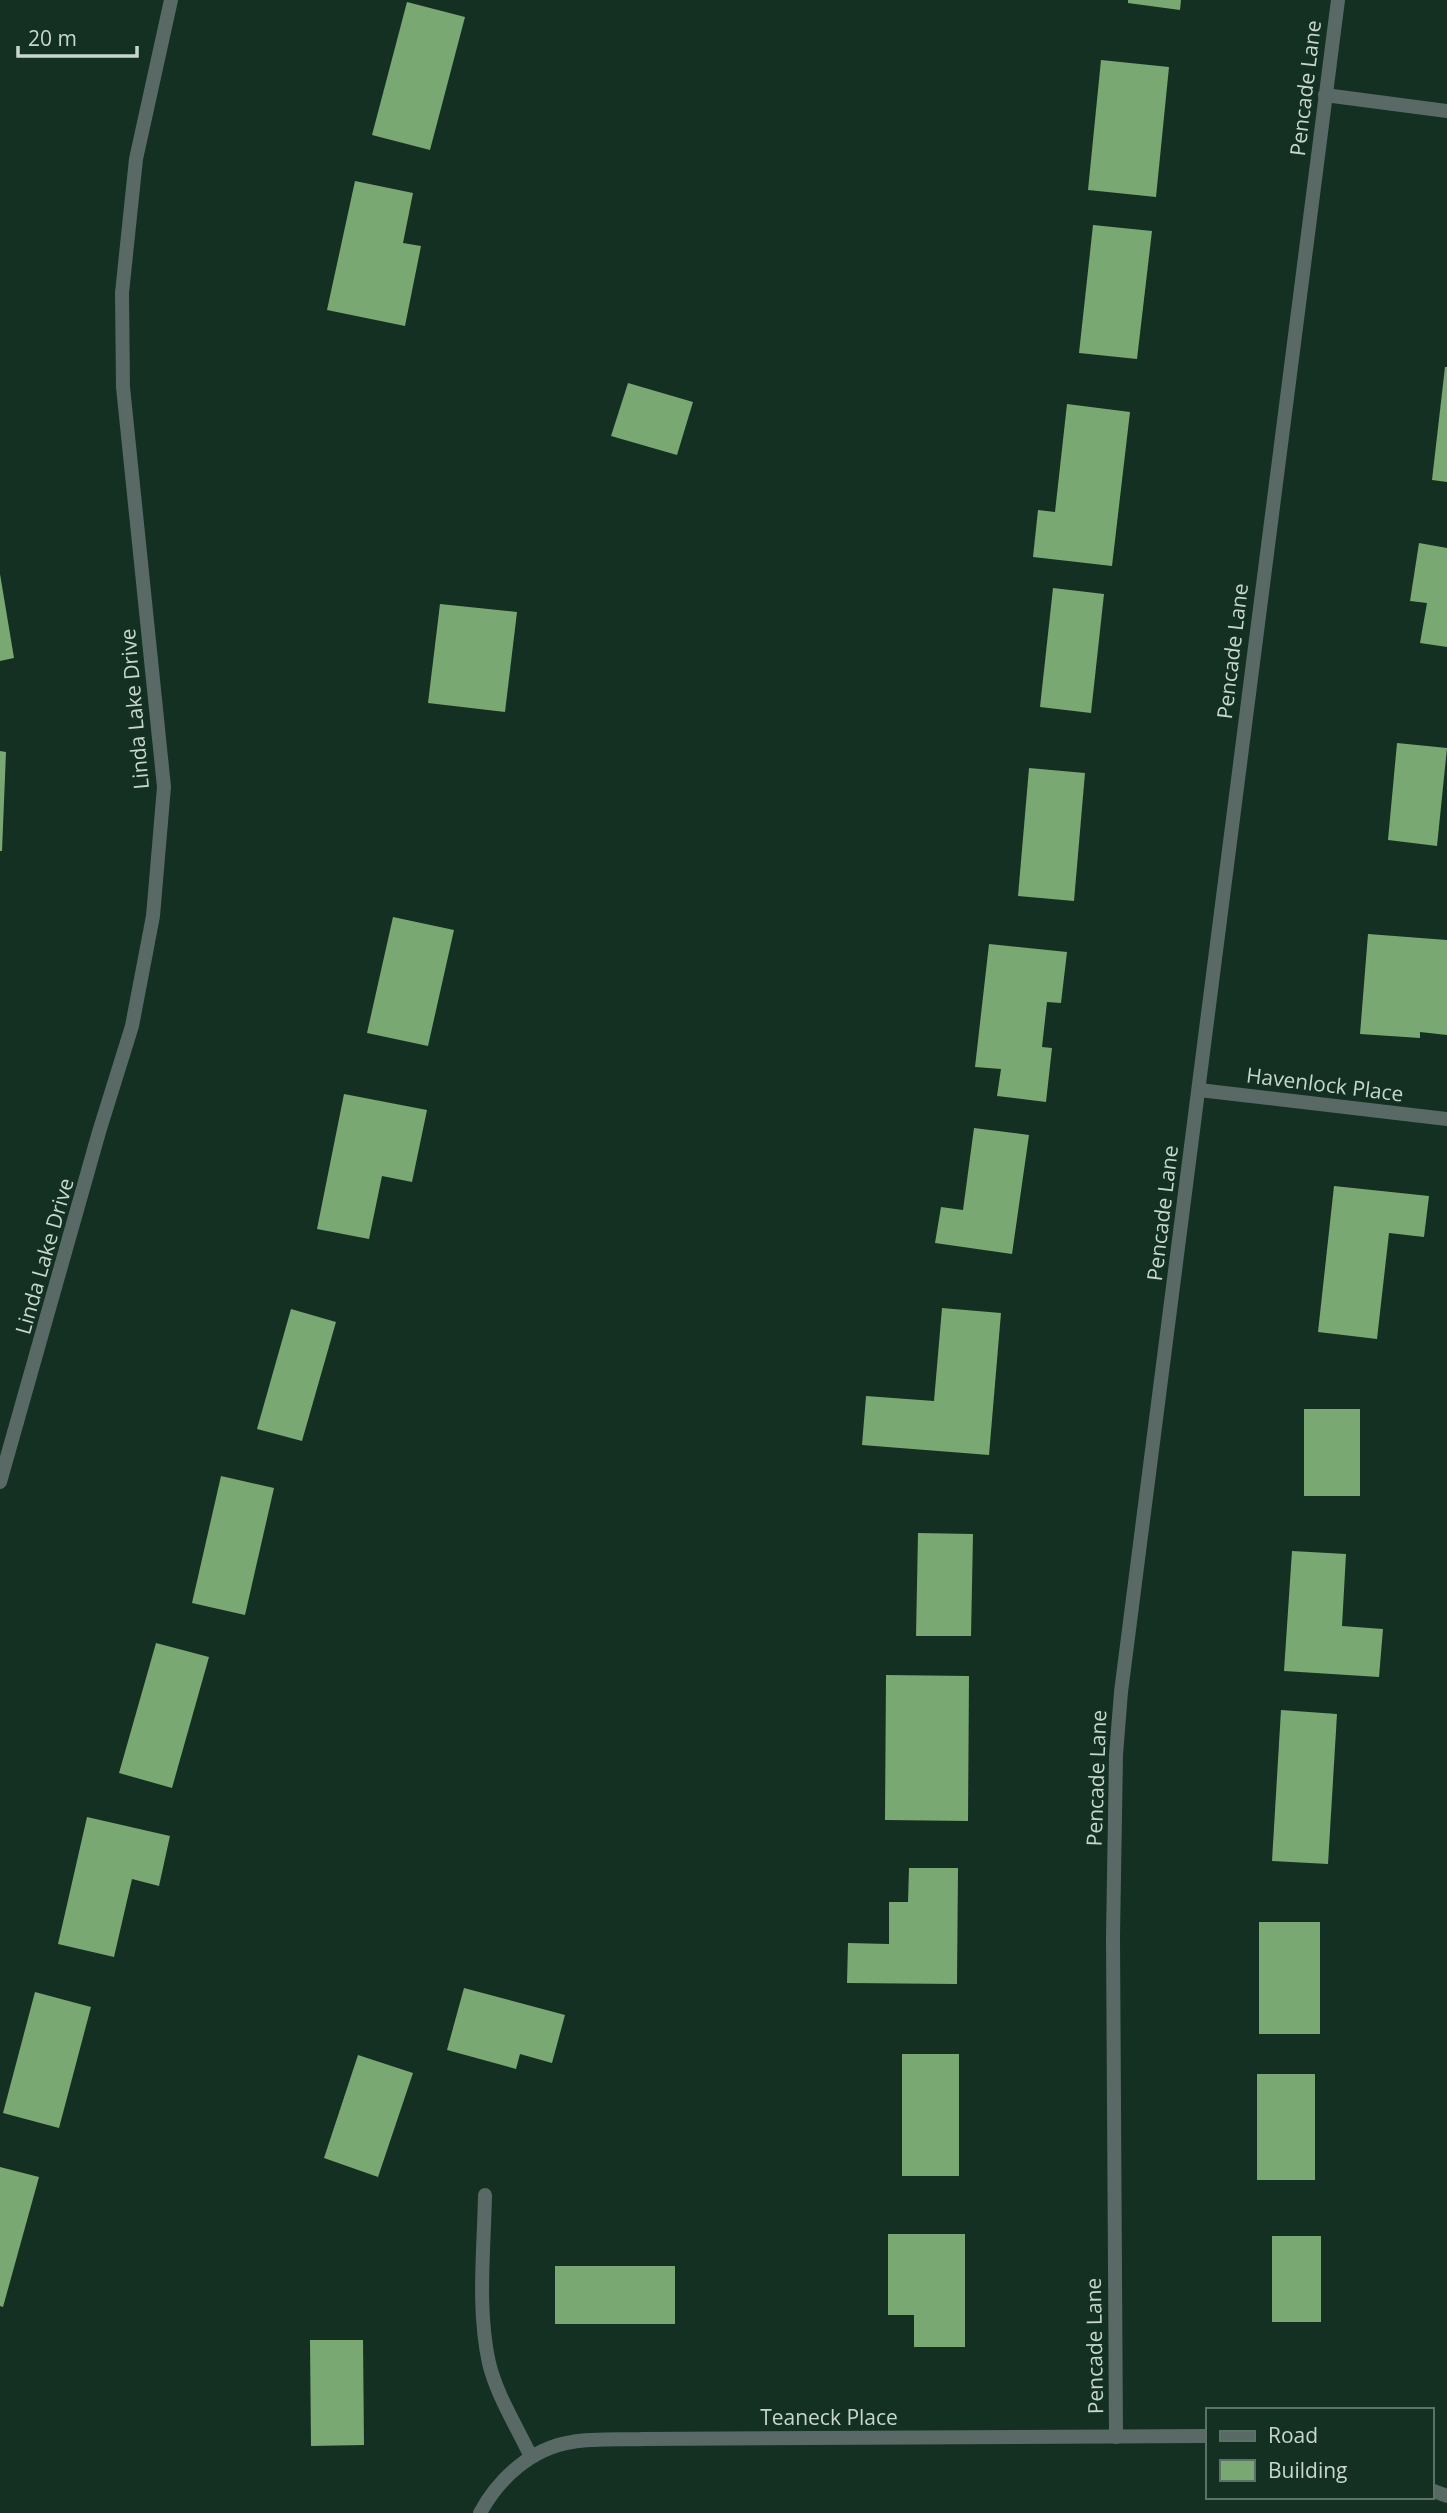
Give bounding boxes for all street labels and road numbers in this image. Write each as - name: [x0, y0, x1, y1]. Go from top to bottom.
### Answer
- street label: Pencade Lane: [1283, 19, 1327, 157]
- street label: Pencade Lane: [1210, 582, 1254, 720]
- street label: Linda Lake Drive: [113, 627, 155, 791]
- street label: Havenlock Place: [1245, 1060, 1405, 1108]
- street label: Pencade Lane: [1140, 1144, 1184, 1282]
- street label: Linda Lake Drive: [8, 1175, 80, 1337]
- street label: Pencade Lane: [1080, 1709, 1112, 1847]
- street label: Pencade Lane: [1079, 2278, 1109, 2414]
- street label: Teaneck Place: [760, 2403, 898, 2431]

